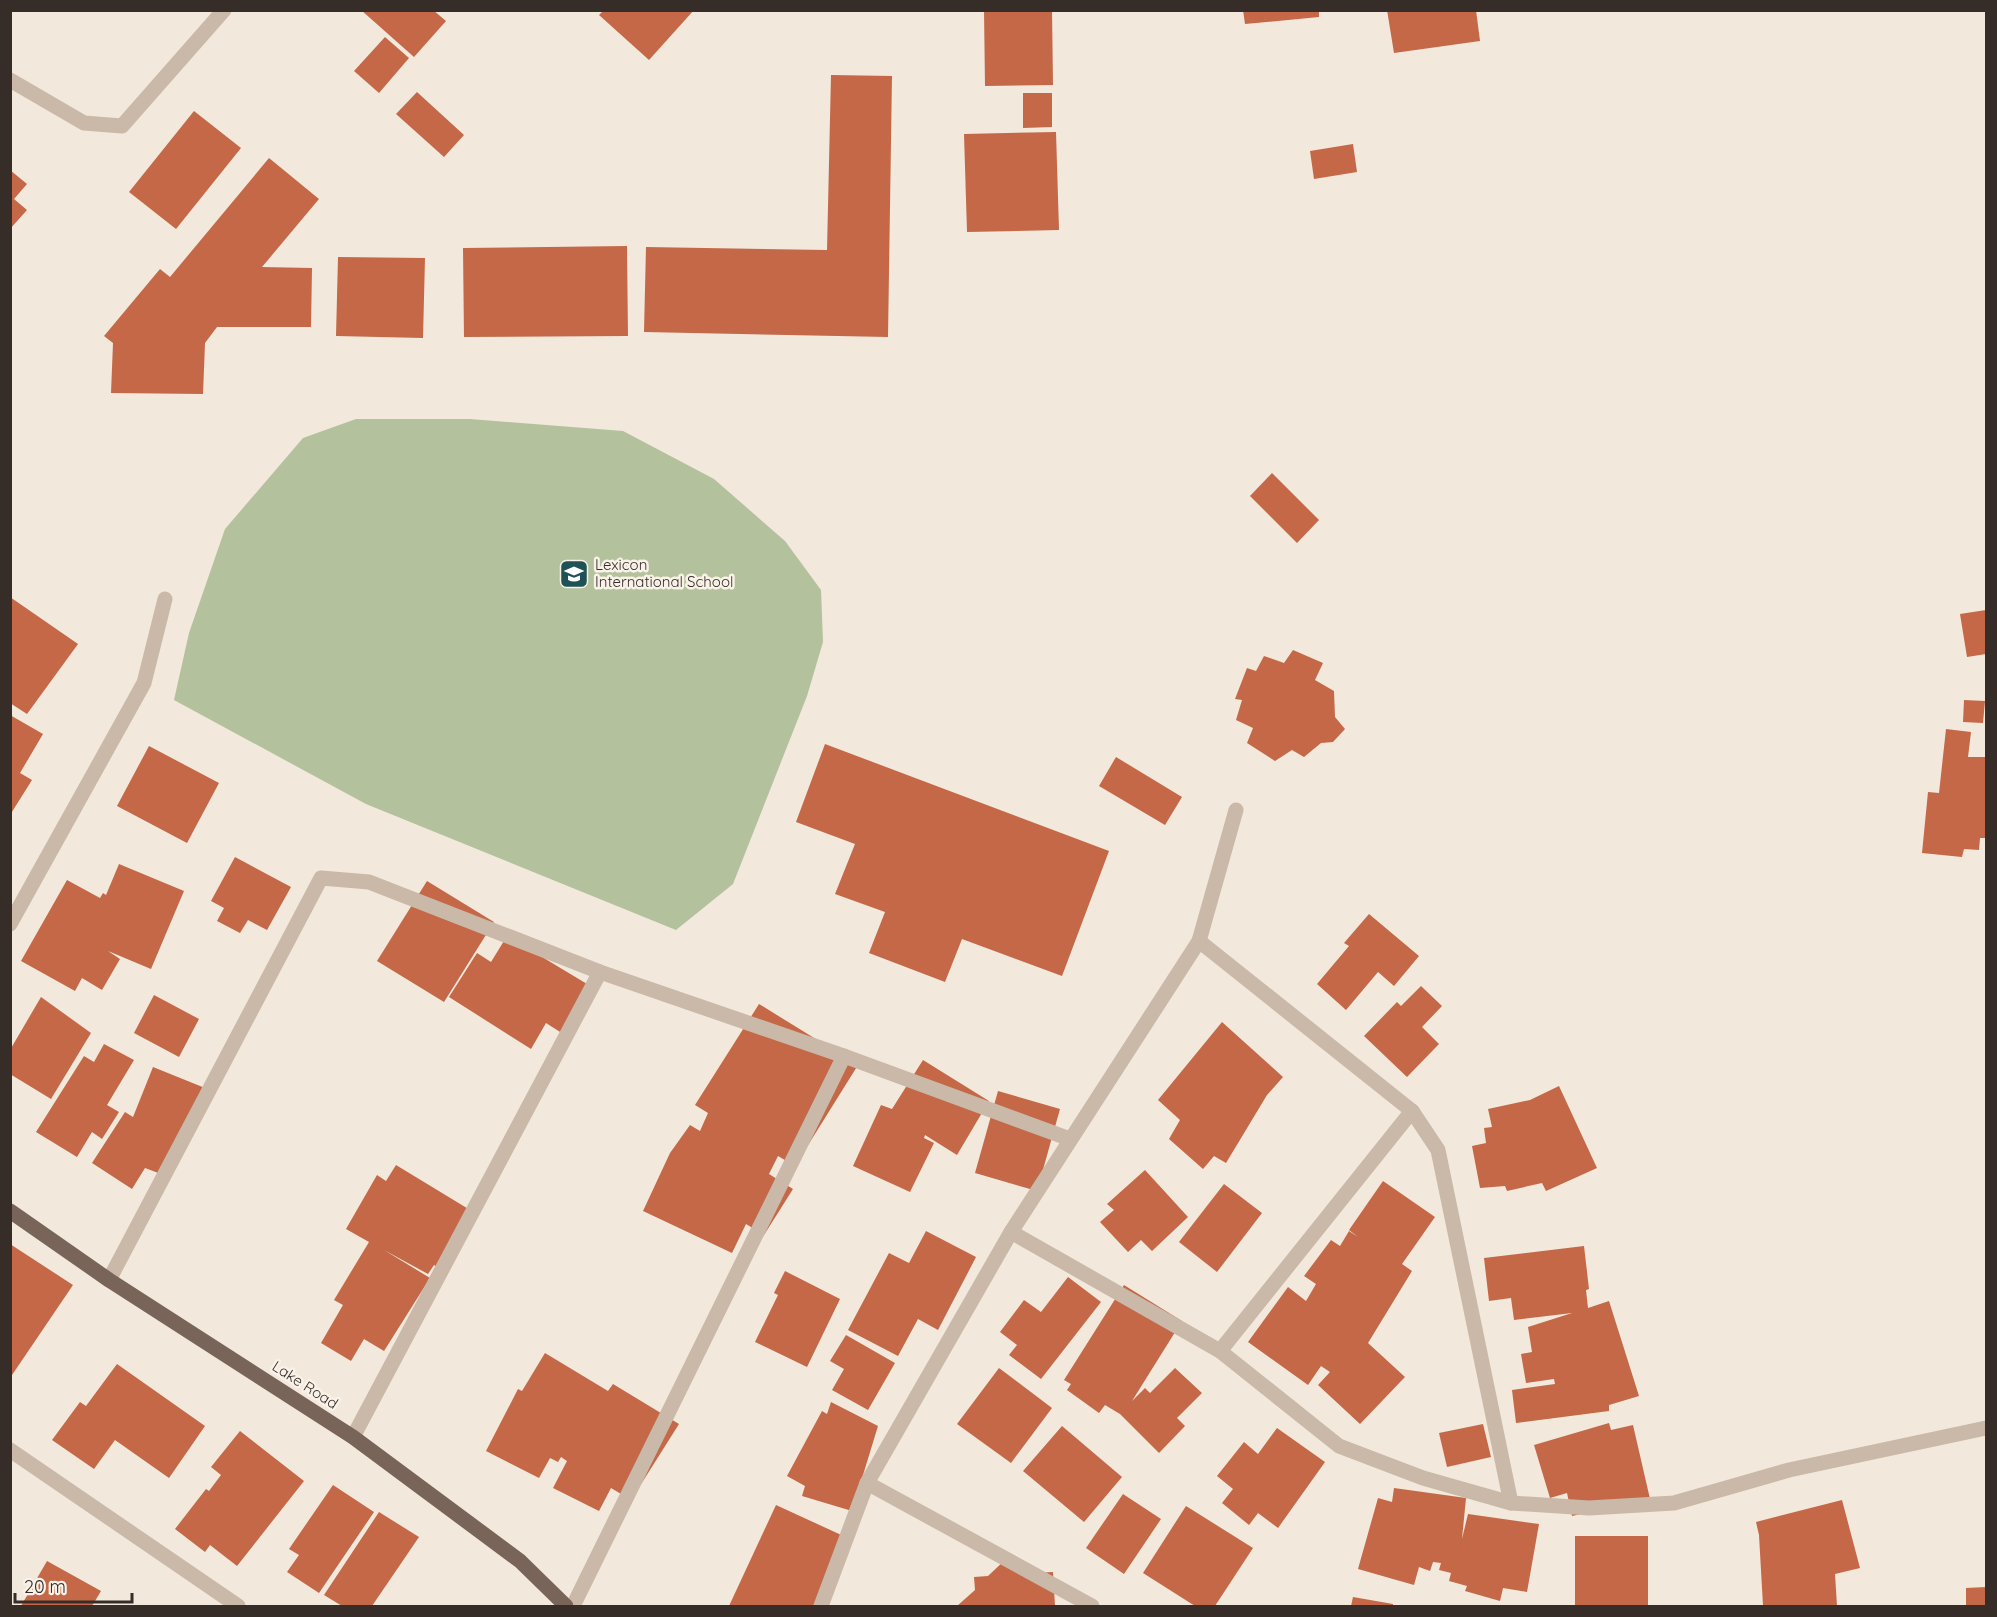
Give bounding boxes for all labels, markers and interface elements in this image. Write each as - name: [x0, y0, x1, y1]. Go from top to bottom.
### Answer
- place label: Lexicon International School: [595, 555, 733, 591]
- school or university icon: Lexicon International School: [558, 558, 590, 590]
- street label: Lake Road: [269, 1356, 342, 1413]
- scale bar: [15, 1566, 132, 1604]
- text: 20 m: [24, 1575, 66, 1598]

